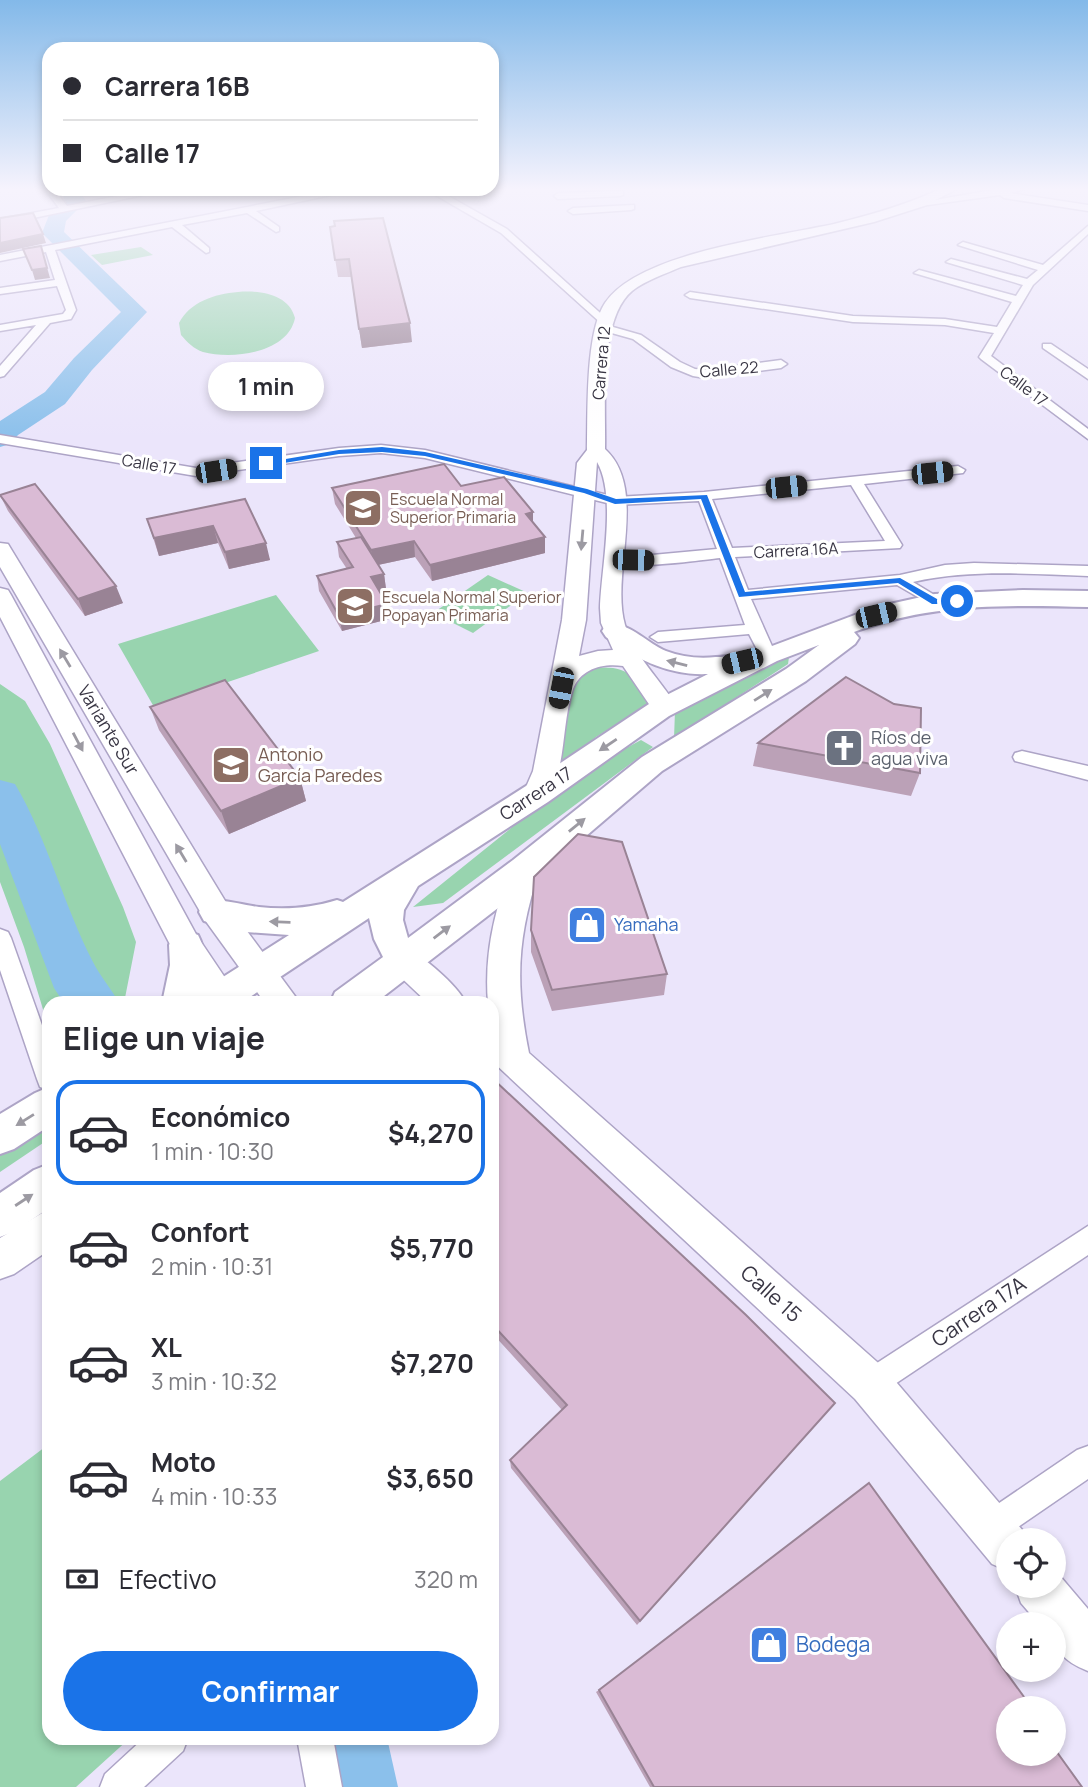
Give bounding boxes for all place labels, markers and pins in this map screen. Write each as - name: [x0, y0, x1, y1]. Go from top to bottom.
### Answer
- school or university icon: Escuela Normal Superior Primaria: [342, 487, 384, 529]
- place label: Escuela Normal Superior Primaria: [390, 488, 516, 528]
- school or university icon: Escuela Normal Superior Popayan Primaria: [334, 585, 376, 627]
- place label: Escuela Normal Superior Popayan Primaria: [382, 586, 562, 626]
- place label: Ríos de agua viva: [871, 725, 948, 770]
- church icon: Ríos de agua viva: [823, 727, 865, 769]
- place label: Antonio García Paredes: [258, 742, 382, 787]
- school or university icon: Antonio García Paredes: [210, 744, 252, 786]
- shop icon: Yamaha: [566, 904, 608, 946]
- place label: Yamaha: [614, 912, 679, 936]
- shop icon: Bodega: [748, 1624, 790, 1666]
- place label: Bodega: [796, 1630, 870, 1658]

